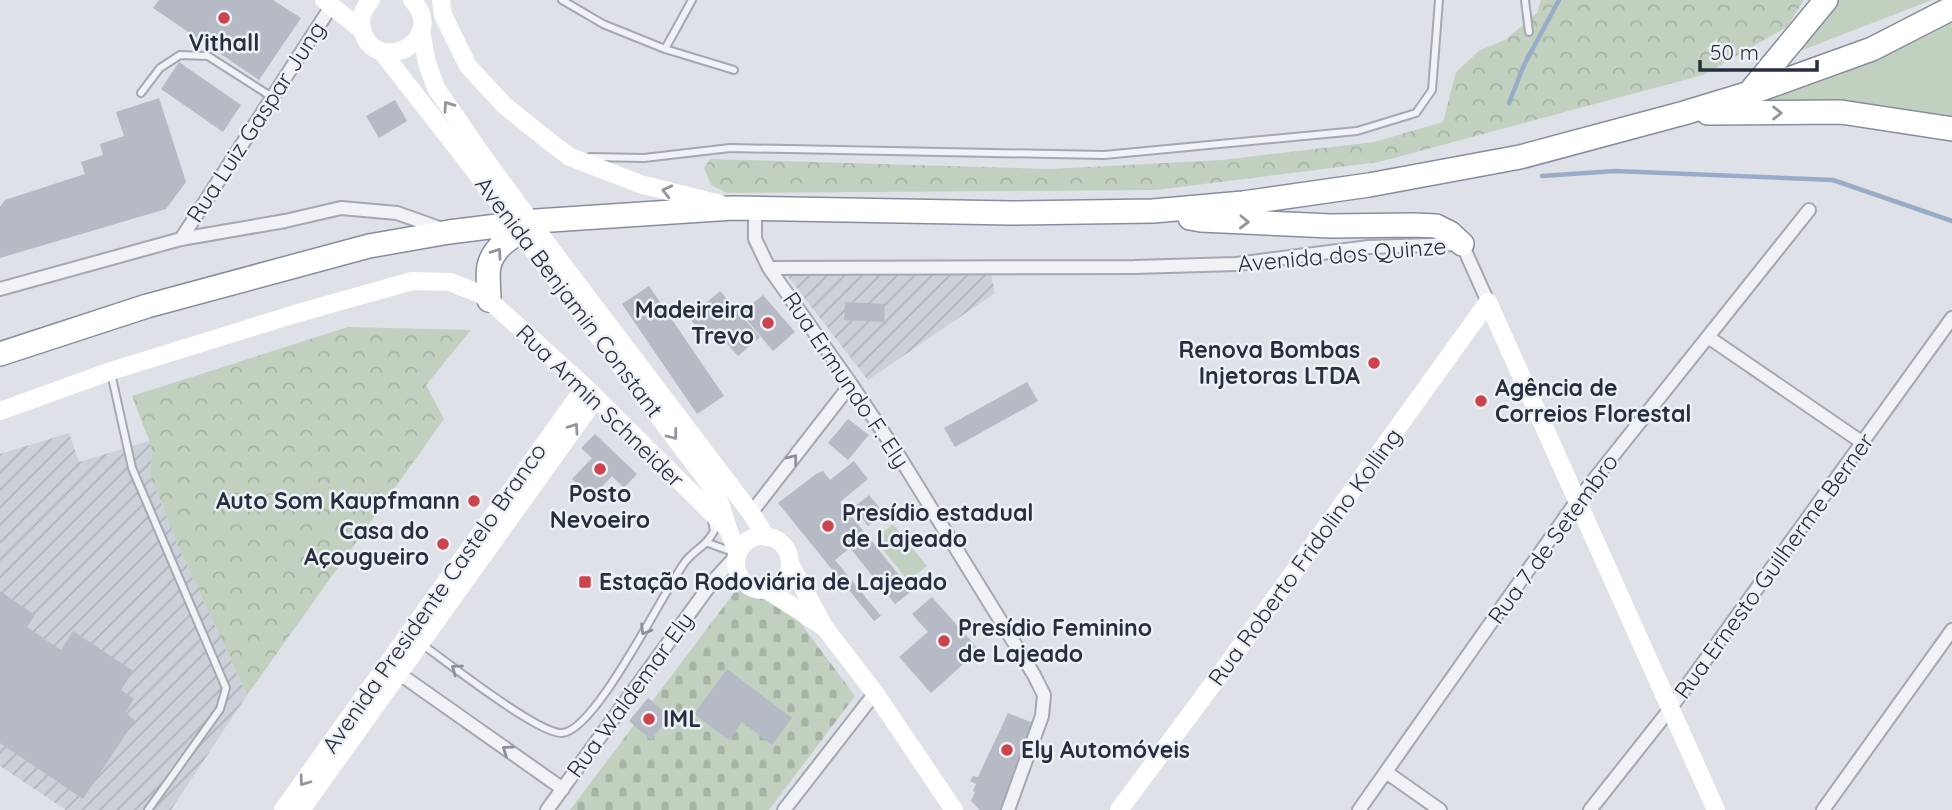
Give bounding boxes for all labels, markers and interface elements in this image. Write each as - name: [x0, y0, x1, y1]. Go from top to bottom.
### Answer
- marker: Vithall: [216, 10, 232, 26]
- street label: Rua Luiz Gaspar Jung: [180, 16, 331, 228]
- place label: Vithall: [189, 28, 259, 57]
- scale bar: [1700, 28, 1817, 72]
- text: 50 m: [1710, 39, 1759, 65]
- one-way arrow: [444, 101, 456, 114]
- one-way arrow: [1772, 105, 1783, 121]
- street label: Avenida Benjamin Constant: [469, 170, 670, 423]
- one-way arrow: [661, 185, 673, 199]
- one-way arrow: [1239, 214, 1250, 229]
- street label: Avenida dos Quinze: [1236, 231, 1448, 278]
- one-way arrow: [489, 247, 502, 260]
- street label: Rua Ermundo F. Ely: [777, 286, 916, 473]
- place label: Madeireira Trevo: [635, 295, 754, 350]
- marker: Madeireira Trevo: [760, 315, 776, 331]
- street label: Rua Armin Schneider: [510, 318, 691, 493]
- place label: Renova Bombas Injetoras LTDA: [1178, 335, 1360, 390]
- marker: Renova Bombas Injetoras LTDA: [1366, 355, 1382, 371]
- place label: Agência de Correios Florestal: [1495, 373, 1692, 428]
- marker: Agência de Correios Florestal: [1473, 393, 1489, 409]
- street label: Rua Roberto Fridolino Kolling: [1201, 422, 1408, 691]
- one-way arrow: [566, 423, 578, 436]
- street label: Rua Ernesto Guilherme Berner: [1667, 427, 1880, 704]
- one-way arrow: [664, 428, 677, 440]
- street label: Avenida Presidente Castelo Branco: [315, 437, 552, 758]
- street label: Rua 7 de Setembro: [1481, 448, 1624, 630]
- one-way arrow: [784, 454, 797, 467]
- marker: Posto Nevoeiro: [592, 461, 608, 477]
- place label: Posto Nevoeiro: [550, 479, 650, 534]
- place label: Auto Som Kaupfmann: [216, 486, 460, 515]
- marker: Auto Som Kaupfmann: [466, 493, 482, 509]
- place label: Presídio estadual de Lajeado: [842, 498, 1034, 553]
- place label: Casa do Açougueiro: [304, 516, 429, 571]
- marker: Presídio estadual de Lajeado: [820, 518, 836, 534]
- marker: Casa do Açougueiro: [435, 536, 451, 552]
- place label: Estação Rodoviária de Lajeado: [599, 567, 947, 596]
- marker: Estação Rodoviária de Lajeado: [577, 574, 593, 590]
- street label: Rua Waldemar Ely: [560, 606, 699, 783]
- place label: Presídio Feminino de Lajeado: [958, 613, 1152, 668]
- one-way arrow: [640, 623, 653, 636]
- marker: Presídio Feminino de Lajeado: [936, 633, 952, 649]
- one-way arrow: [451, 665, 464, 677]
- place label: IML: [663, 704, 701, 733]
- marker: IML: [641, 711, 657, 727]
- place label: Ely Automóveis: [1021, 735, 1190, 764]
- marker: Ely Automóveis: [999, 742, 1015, 758]
- one-way arrow: [502, 745, 515, 758]
- one-way arrow: [299, 773, 312, 786]

